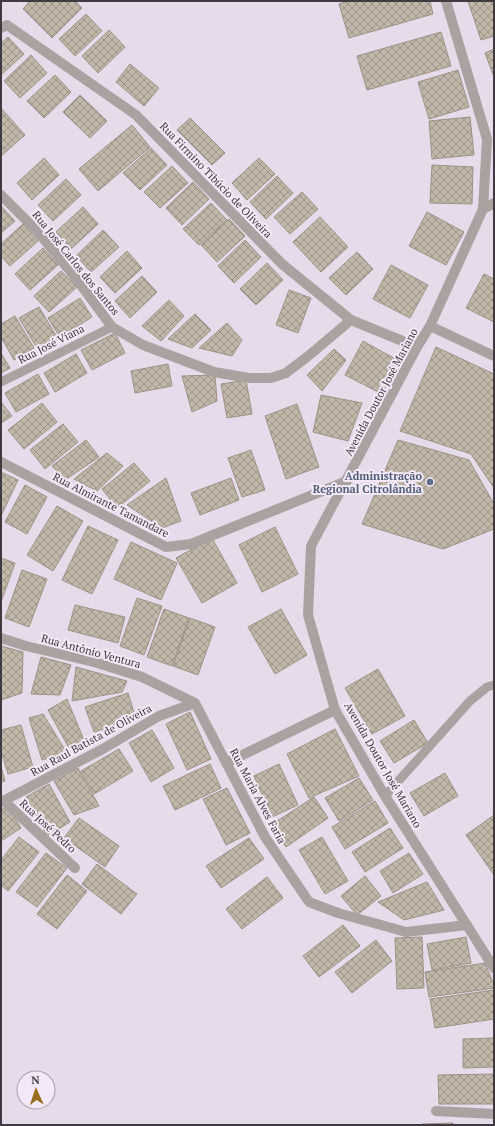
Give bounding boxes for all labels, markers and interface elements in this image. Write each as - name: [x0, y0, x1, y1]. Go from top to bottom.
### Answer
- street label: Rua Firmino Tibúcio de Oliveira: [157, 119, 275, 241]
- street label: Rua José Carlos dos Santos: [29, 208, 123, 318]
- street label: Rua José Viana: [16, 321, 87, 367]
- street label: Avenida Doutor José Mariano: [341, 326, 421, 458]
- place label: Administração Regional Citrolândia: [313, 469, 422, 496]
- street label: Rua Almirante Tamandare: [51, 470, 172, 541]
- marker: Administração Regional Citrolândia: [425, 477, 435, 487]
- street label: Rua Antônio Ventura: [40, 631, 143, 671]
- street label: Avenida Doutor José Mariano: [341, 700, 425, 830]
- street label: Rua Raul Batista de Oliveira: [28, 701, 154, 779]
- street label: Rua Maria Alves Faria: [227, 746, 289, 846]
- street label: Rua José Pedro: [17, 796, 79, 856]
- north arrow: [16, 1070, 56, 1110]
- text: N: [31, 1073, 41, 1087]

